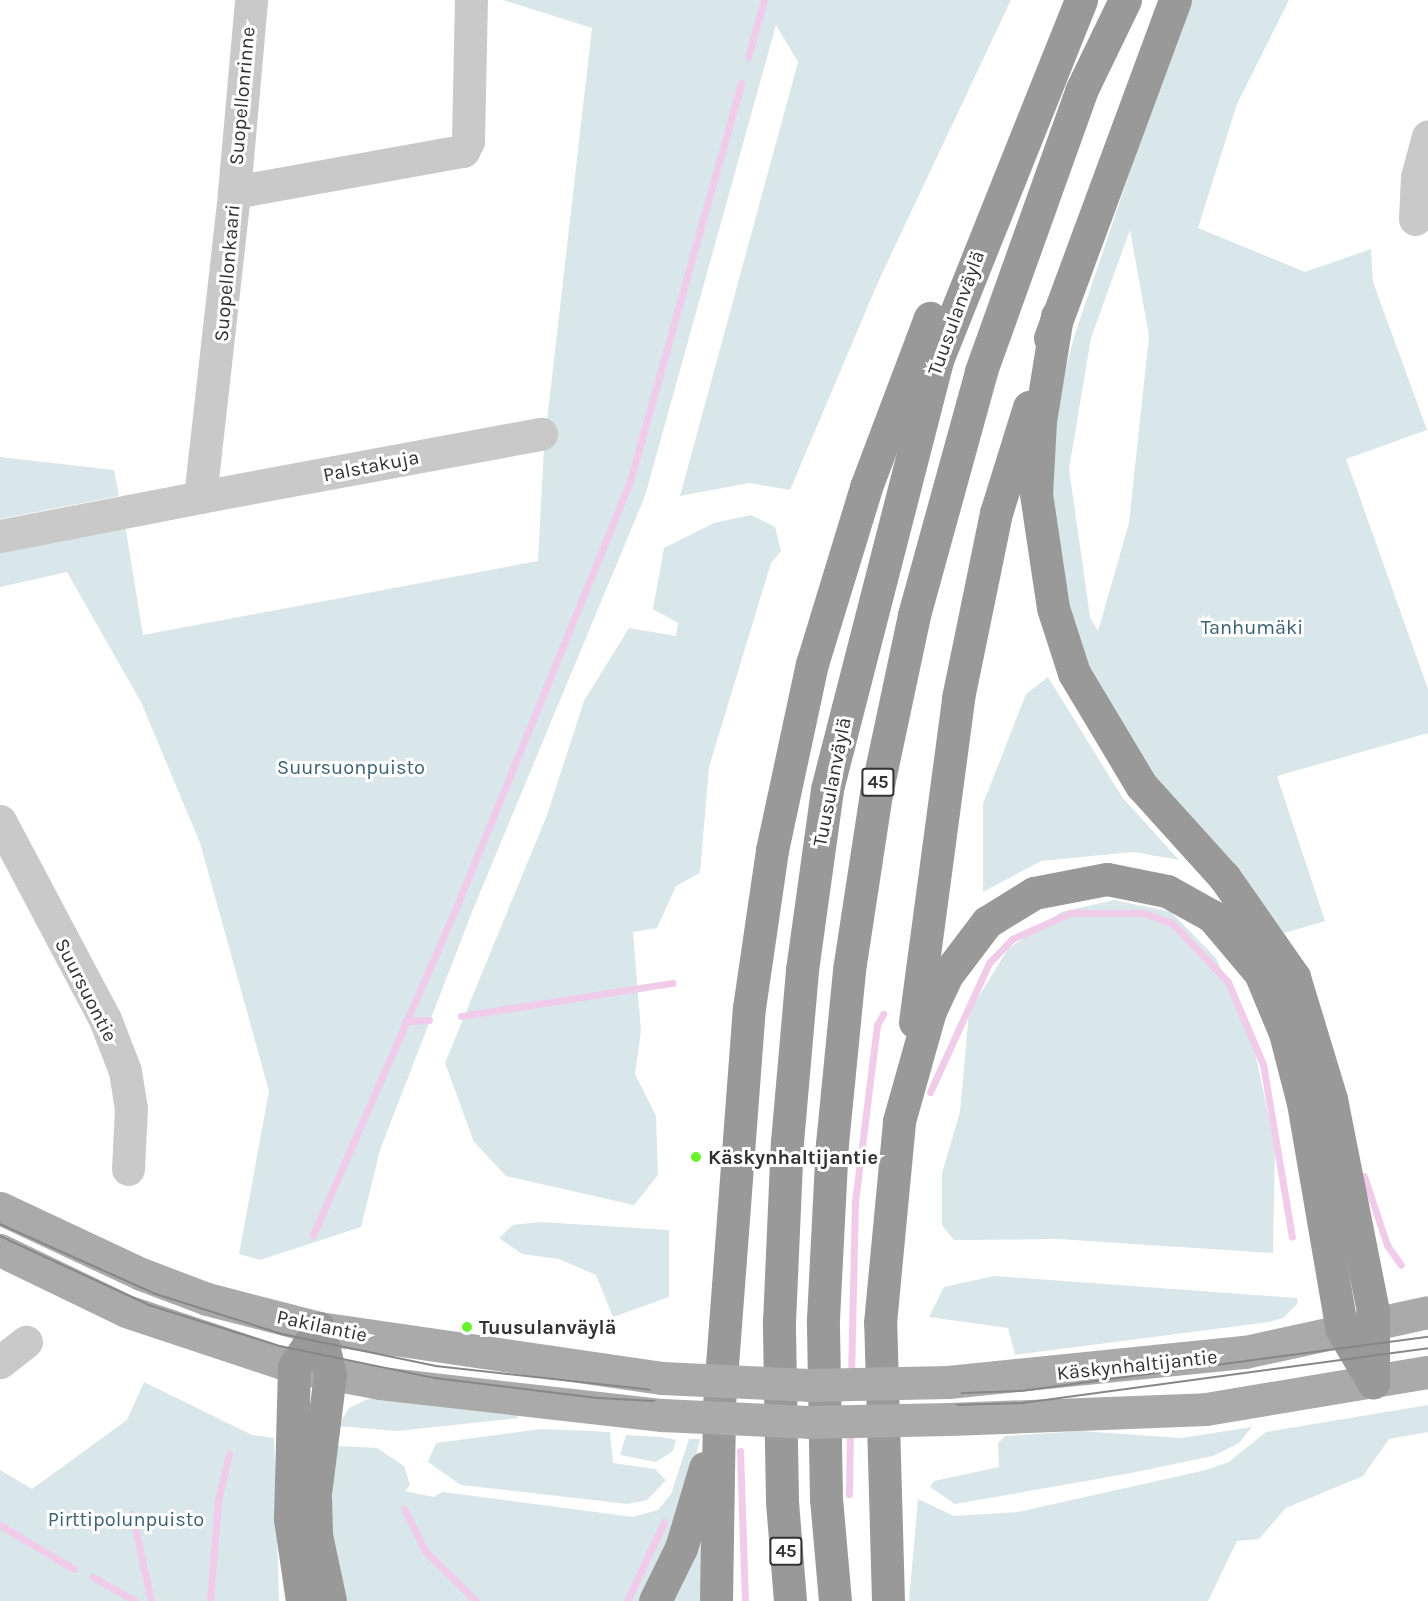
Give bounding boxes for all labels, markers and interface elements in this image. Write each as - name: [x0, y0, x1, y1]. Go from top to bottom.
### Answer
- street label: Suopellonrinne: [224, 26, 260, 166]
- street label: Suopellonkaari: [209, 203, 245, 343]
- street label: Tuusulanväylä: [922, 247, 990, 379]
- street label: Palstakuja: [321, 445, 421, 487]
- park label: Tanhumäki: [1201, 615, 1303, 639]
- street label: Tuusulanväylä: [808, 715, 856, 849]
- park label: Suursuonpuisto: [277, 755, 425, 779]
- road number: 45: [860, 767, 896, 797]
- street label: Suursuontie: [50, 934, 122, 1046]
- place label: Käskynhaltijantie: [708, 1145, 878, 1169]
- marker: Käskynhaltijantie: [689, 1150, 703, 1164]
- street label: Pakilantie: [275, 1305, 369, 1347]
- place label: Tuusulanväylä: [479, 1315, 616, 1339]
- marker: Tuusulanväylä: [460, 1320, 474, 1334]
- street label: Käskynhaltijantie: [1056, 1345, 1218, 1385]
- park label: Pirttipolunpuisto: [48, 1507, 204, 1531]
- road number: 45: [768, 1536, 804, 1566]

